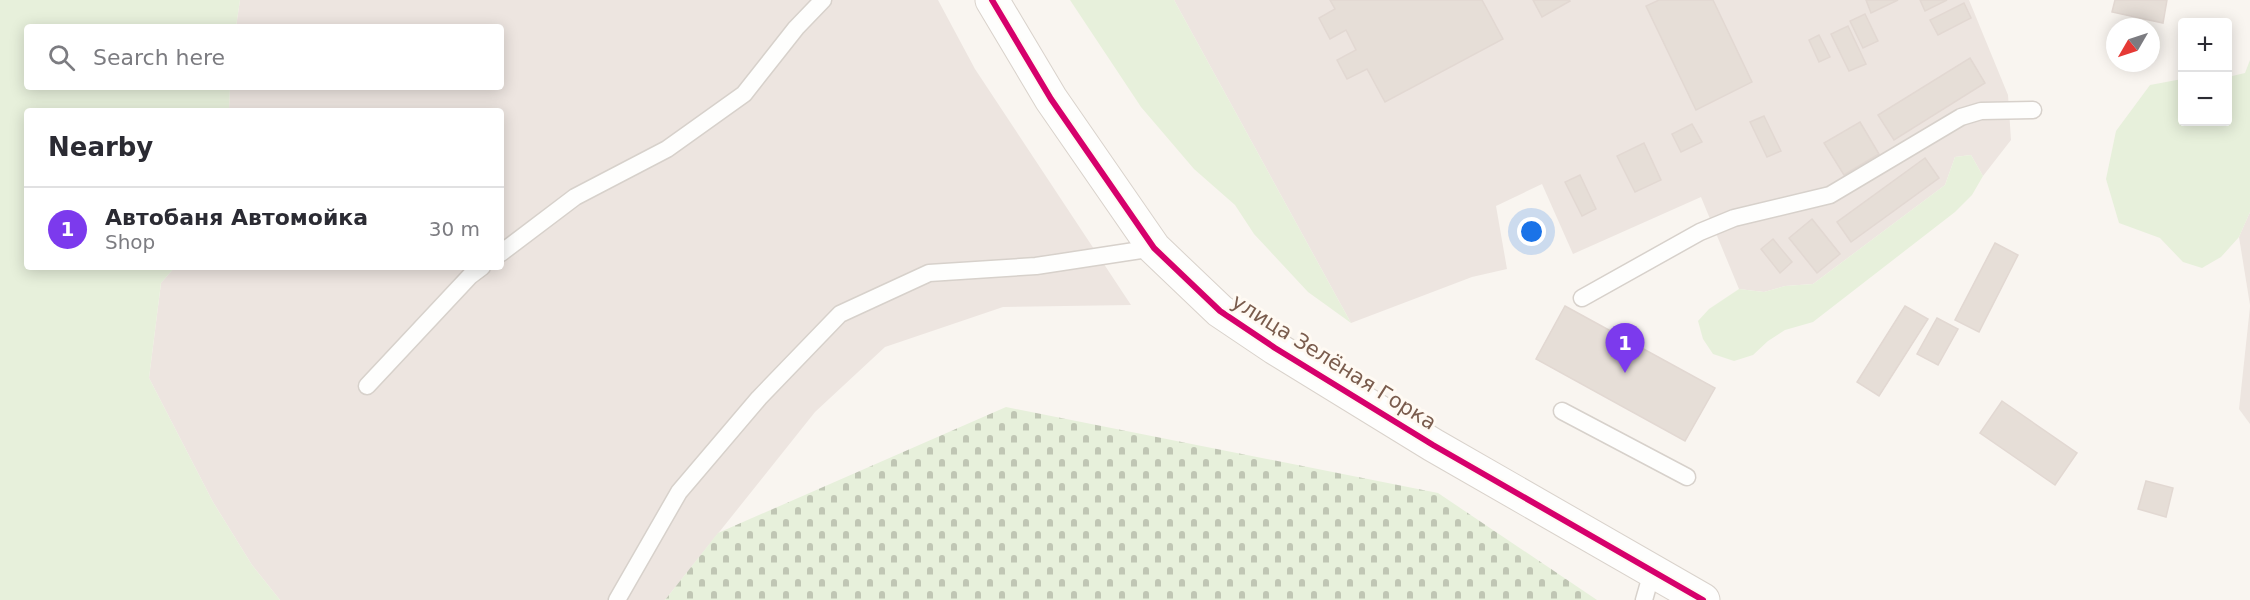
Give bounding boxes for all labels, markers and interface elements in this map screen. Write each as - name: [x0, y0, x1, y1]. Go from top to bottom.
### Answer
- north arrow: [2106, 18, 2160, 72]
- map controls: [2178, 18, 2232, 126]
- button: +: [2178, 18, 2232, 72]
- search box: [24, 24, 504, 90]
- icon: search: [45, 41, 78, 74]
- text: Search here: [93, 45, 225, 70]
- button: −: [2178, 72, 2232, 126]
- text: Nearby: [48, 132, 153, 162]
- text: Автобаня Автомойка: [105, 205, 368, 230]
- text: 1: [61, 217, 74, 241]
- text: 30 m: [429, 217, 480, 241]
- your location: [1517, 217, 1546, 246]
- text: Shop: [105, 230, 155, 254]
- street label: улица Зелёная Горка: [1227, 289, 1441, 435]
- pin: 1: [1606, 324, 1644, 373]

